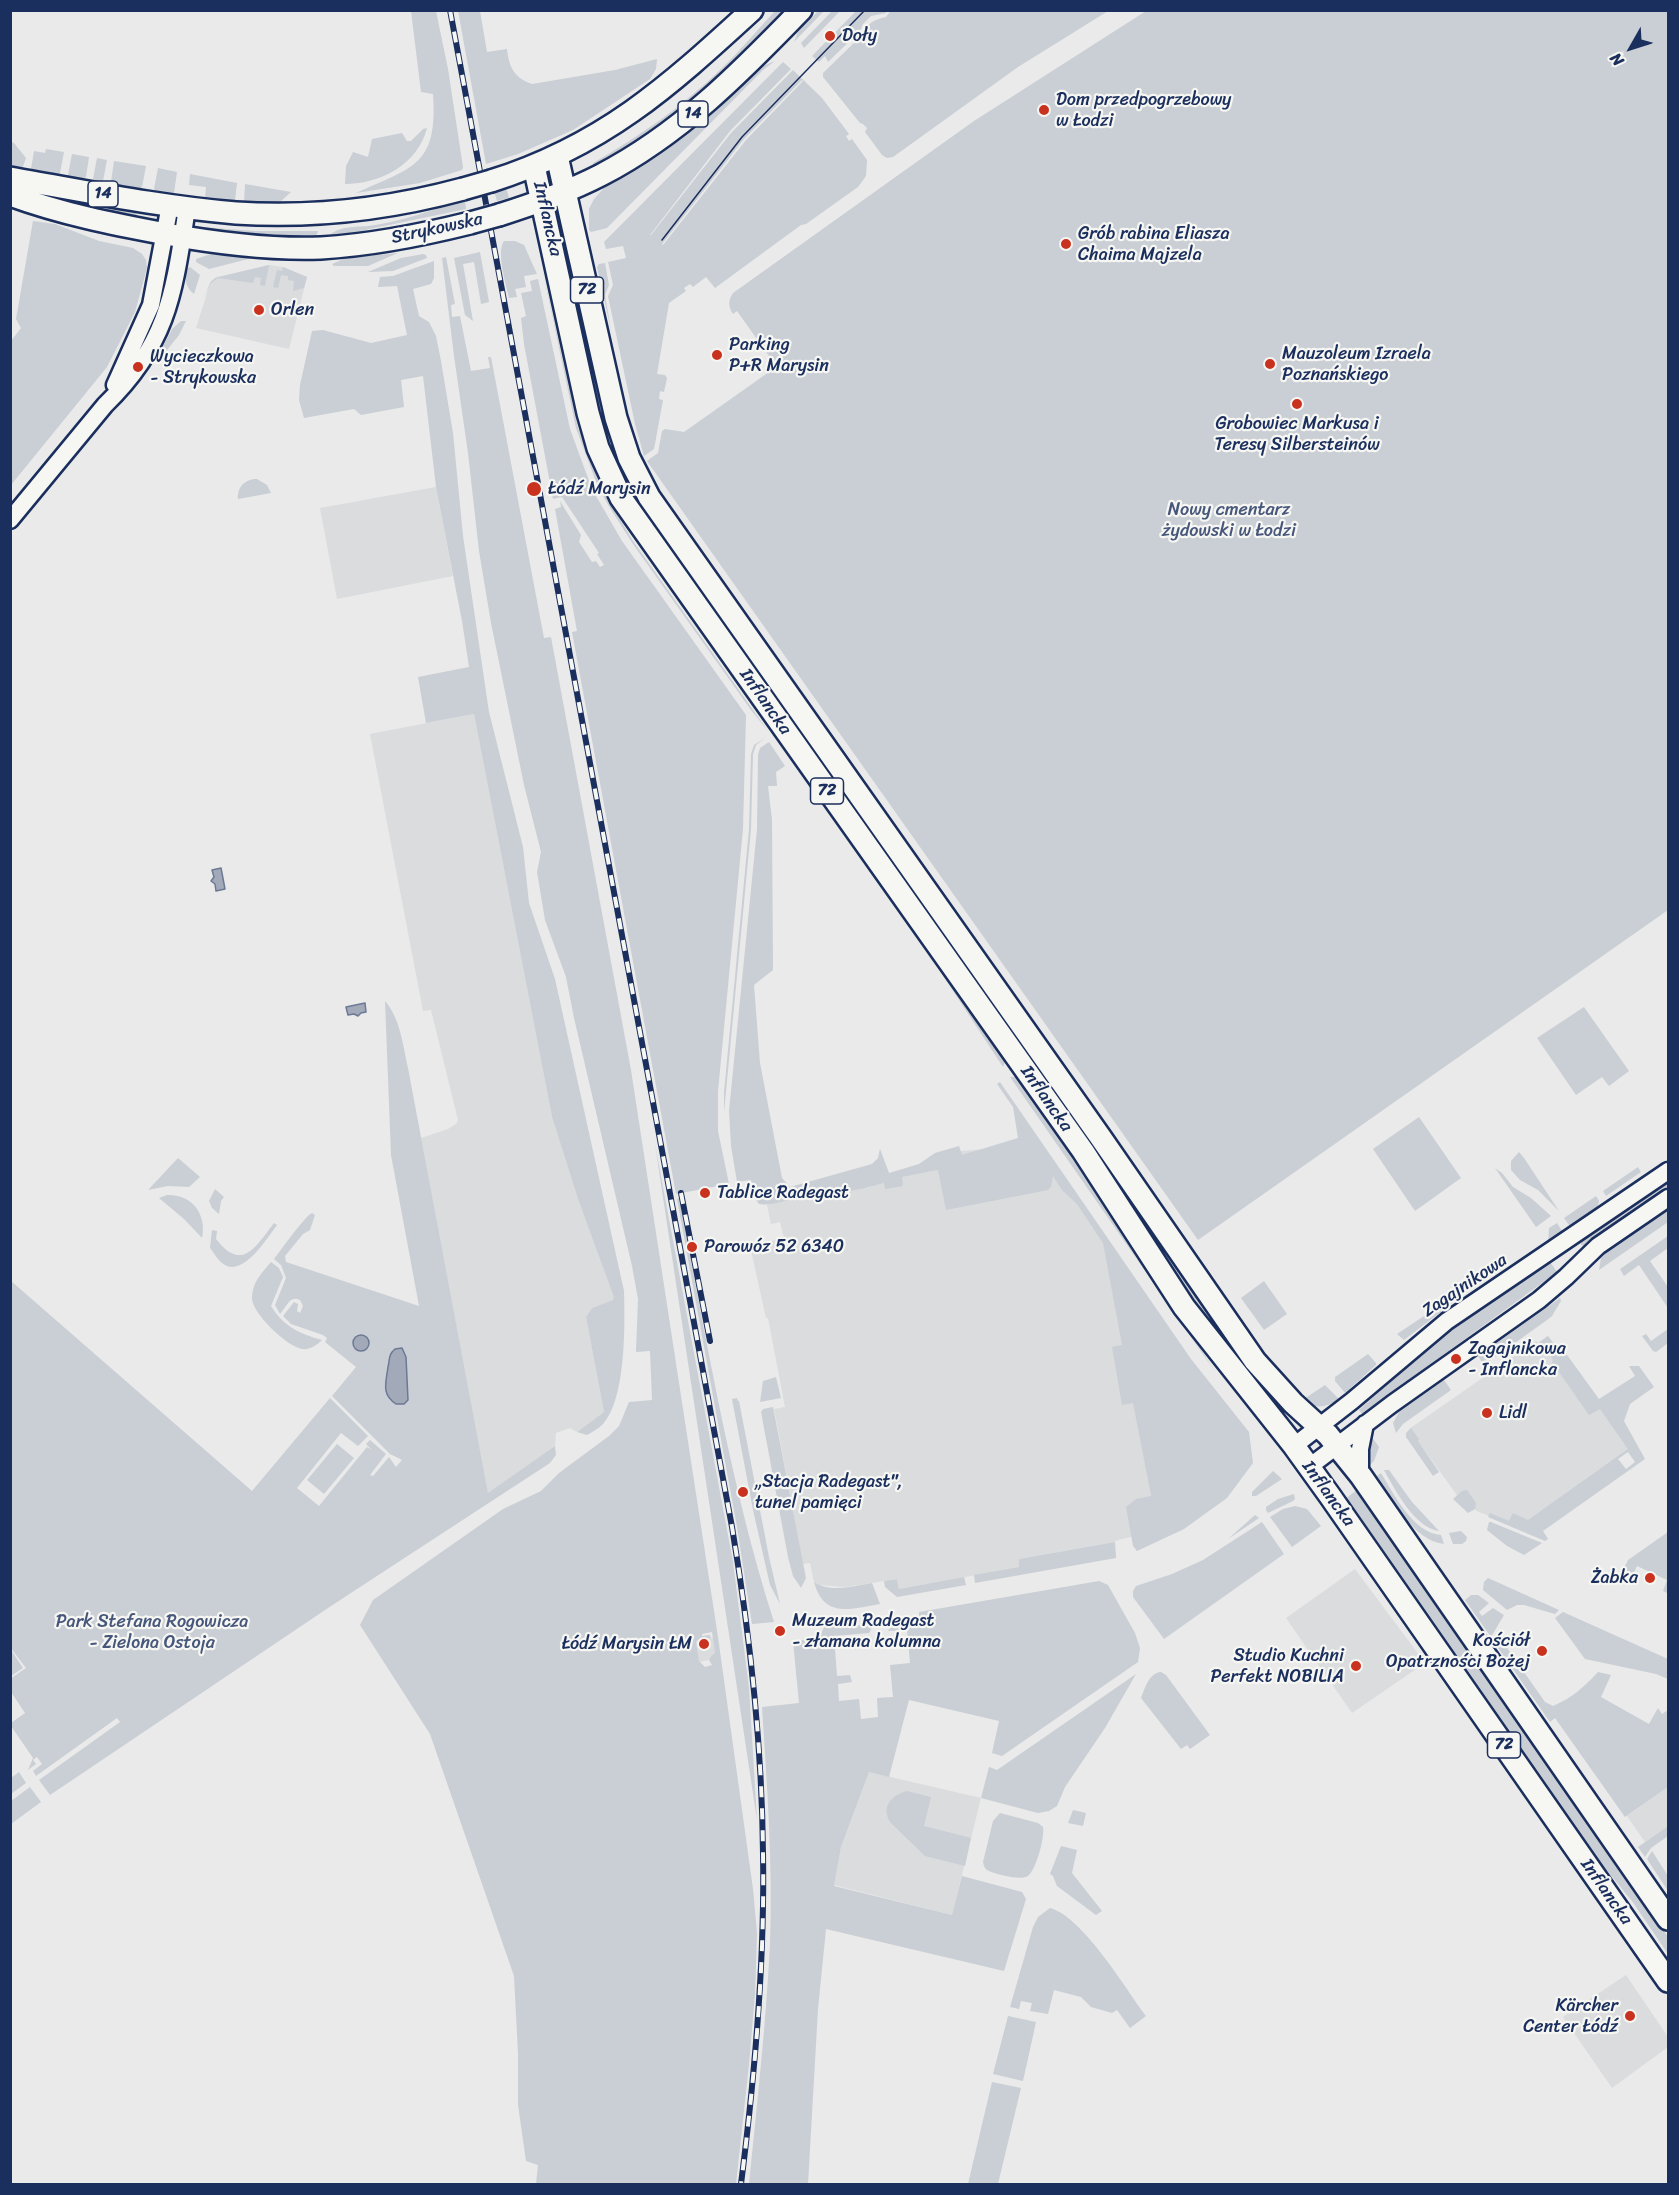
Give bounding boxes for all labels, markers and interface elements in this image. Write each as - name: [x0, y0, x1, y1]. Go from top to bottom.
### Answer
- north arrow: [1601, 18, 1661, 78]
- place label: Doły: [842, 25, 877, 47]
- marker: Doły: [823, 29, 837, 43]
- text: N: [1602, 46, 1631, 73]
- place label: Dom przedpogrzebowy w Łodzi: [1056, 89, 1231, 132]
- road number: 14: [678, 101, 708, 127]
- marker: Dom przedpogrzebowy w Łodzi: [1037, 103, 1051, 117]
- street label: Inflancka: [528, 180, 566, 258]
- road number: 14: [88, 181, 118, 207]
- street label: Strykowska: [389, 209, 485, 249]
- place label: Grób rabina Eliasza Chaima Majzela: [1078, 223, 1230, 266]
- marker: Grób rabina Eliasza Chaima Majzela: [1059, 237, 1073, 251]
- road number: 72: [570, 277, 604, 303]
- place label: Orlen: [271, 299, 314, 321]
- marker: Orlen: [252, 303, 266, 317]
- place label: Parking P+R Marysin: [729, 334, 829, 376]
- place label: Mauzoleum Izraela Poznańskiego: [1282, 343, 1431, 386]
- place label: Wycieczkowa - Strykowska: [150, 346, 256, 388]
- marker: Parking P+R Marysin: [710, 348, 724, 362]
- marker: Mauzoleum Izraela Poznańskiego: [1263, 357, 1277, 371]
- marker: Wycieczkowa - Strykowska: [131, 360, 145, 374]
- marker: Grobowiec Markusa i Teresy Silbersteinów: [1290, 397, 1304, 411]
- place label: Grobowiec Markusa i Teresy Silbersteinów: [1214, 413, 1380, 456]
- place label: Łódź Marysin: [548, 478, 651, 500]
- marker: Łódź Marysin: [525, 480, 543, 498]
- park label: Nowy cmentarz żydowski w Łodzi: [1162, 499, 1296, 542]
- street label: Inflancka: [734, 665, 796, 739]
- road number: 72: [810, 778, 844, 804]
- street label: Inflancka: [1015, 1062, 1077, 1136]
- place label: Tablice Radegast: [717, 1182, 849, 1204]
- marker: Tablice Radegast: [698, 1186, 712, 1200]
- place label: Parowóz 52 6340: [704, 1236, 844, 1258]
- marker: Parowóz 52 6340: [685, 1240, 699, 1254]
- street label: Zagajnikowa: [1418, 1250, 1512, 1322]
- place label: Zagajnikowa - Inflancka: [1468, 1338, 1566, 1380]
- marker: Zagajnikowa - Inflancka: [1449, 1352, 1463, 1366]
- place label: Lidl: [1499, 1402, 1527, 1424]
- marker: Lidl: [1480, 1406, 1494, 1420]
- street label: Inflancka: [1297, 1457, 1359, 1531]
- place label: „Stacja Radegast", tunel pamięci: [755, 1471, 903, 1514]
- marker: „Stacja Radegast", tunel pamięci: [736, 1485, 750, 1499]
- place label: Żabka: [1591, 1567, 1638, 1589]
- marker: Żabka: [1643, 1571, 1657, 1585]
- place label: Muzeum Radegast - złamana kolumna: [792, 1610, 941, 1652]
- park label: Park Stefana Rogowicza - Zielona Ostoja: [56, 1611, 248, 1654]
- marker: Muzeum Radegast - złamana kolumna: [773, 1624, 787, 1638]
- place label: Kościół Opatrzności Bożej: [1386, 1630, 1530, 1672]
- place label: Łódź Marysin ŁM: [562, 1633, 692, 1655]
- marker: Łódź Marysin ŁM: [697, 1637, 711, 1651]
- marker: Kościół Opatrzności Bożej: [1535, 1644, 1549, 1658]
- place label: Studio Kuchni Perfekt NOBILIA: [1210, 1645, 1344, 1688]
- marker: Studio Kuchni Perfekt NOBILIA: [1349, 1659, 1363, 1673]
- road number: 72: [1488, 1732, 1520, 1758]
- street label: Inflancka: [1575, 1855, 1637, 1929]
- place label: Kärcher Center Łódź: [1523, 1995, 1618, 2038]
- marker: Kärcher Center Łódź: [1623, 2009, 1637, 2023]

